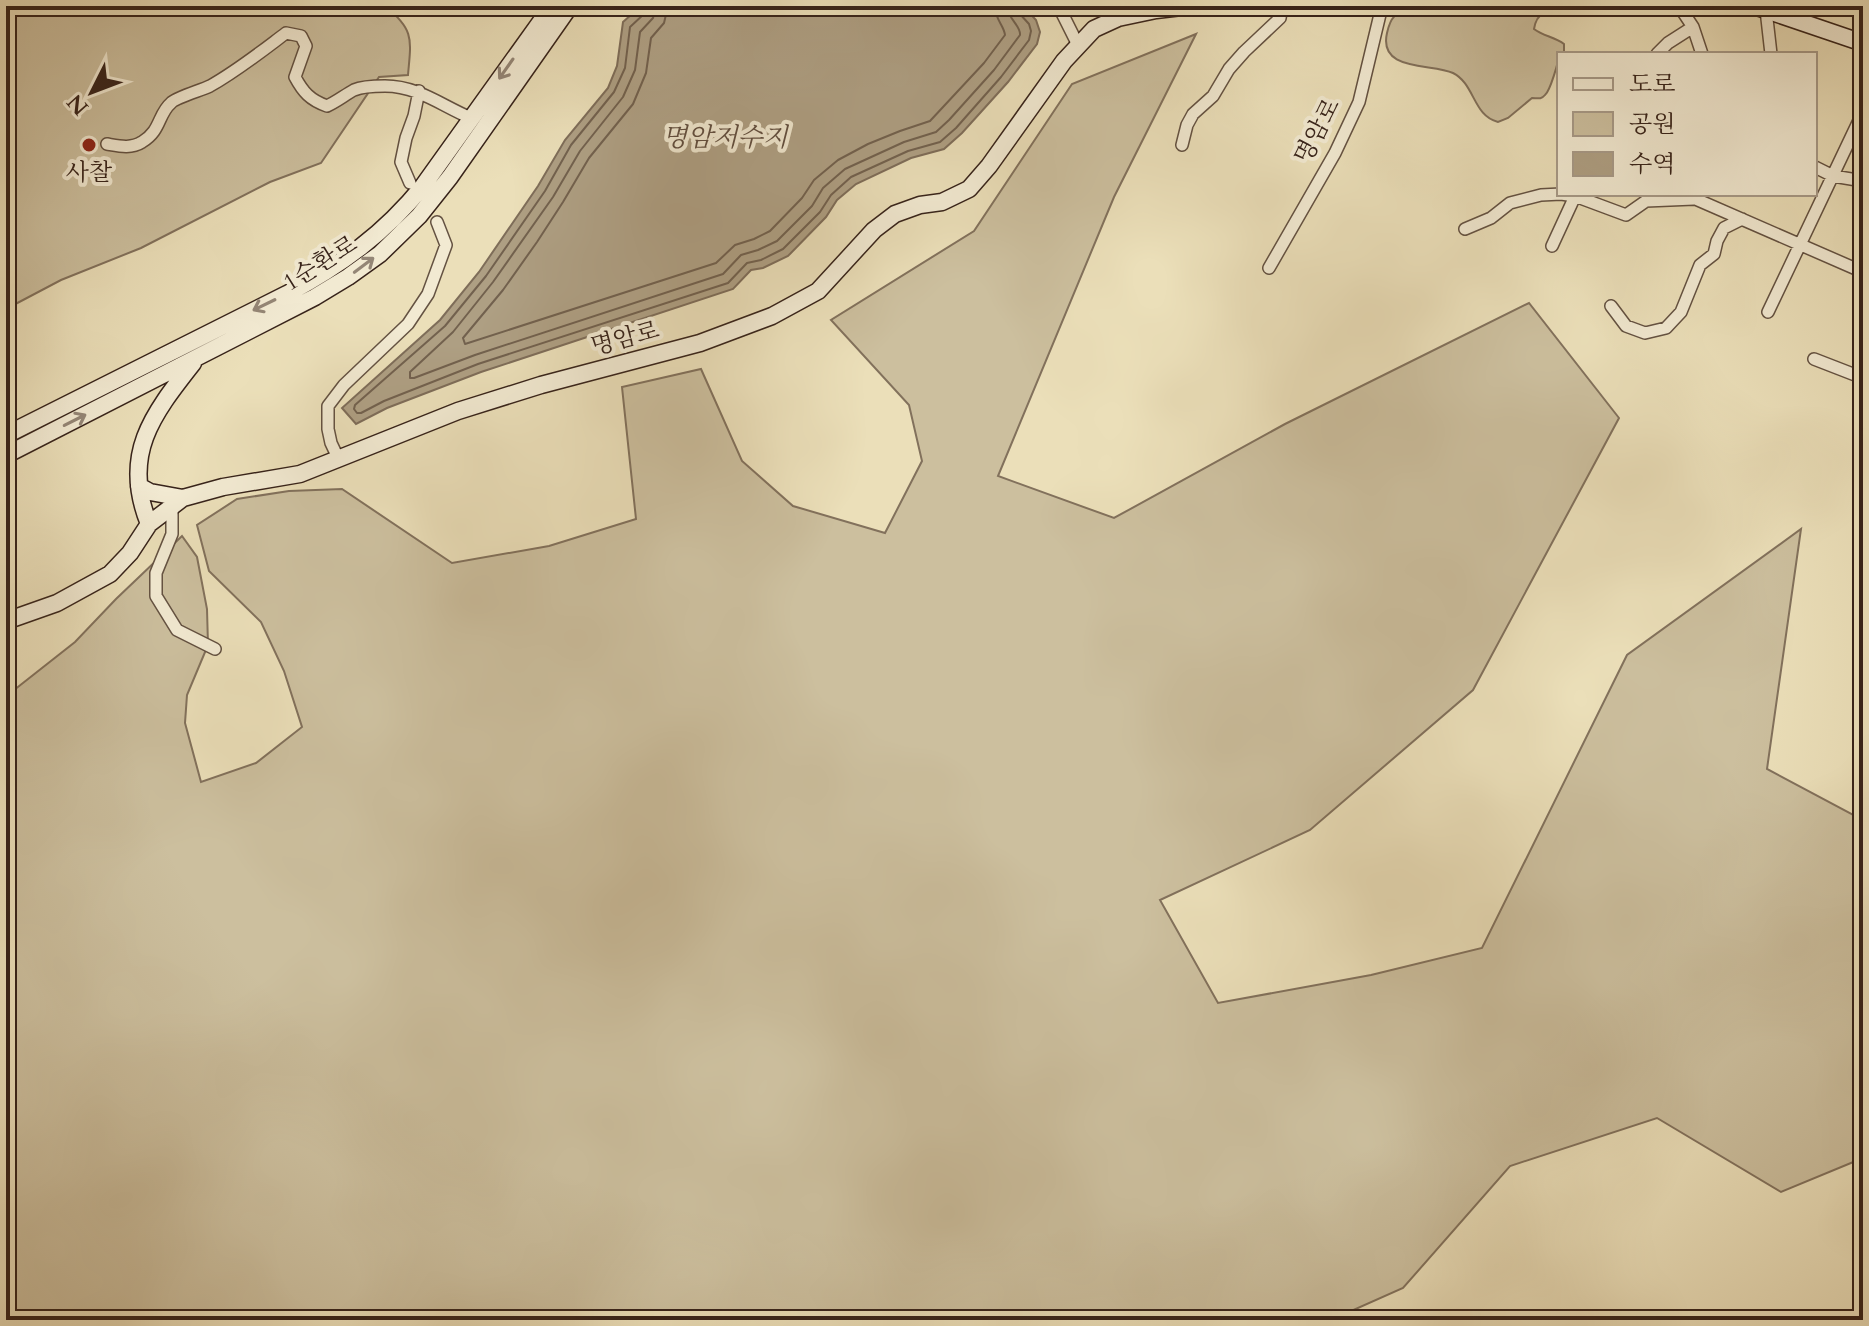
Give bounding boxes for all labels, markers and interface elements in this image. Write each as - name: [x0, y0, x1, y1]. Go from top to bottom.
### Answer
- north arrow: [52, 52, 132, 132]
- legend: [1557, 52, 1817, 196]
- one-way arrow: [498, 58, 515, 80]
- text: 도로: [1629, 68, 1675, 101]
- text: N: [60, 88, 95, 122]
- street label: 명암로: [1287, 93, 1348, 170]
- text: 공원: [1629, 108, 1675, 141]
- water label: 명암저수지: [662, 120, 790, 155]
- marker: 사찰: [80, 136, 98, 154]
- text: 수역: [1629, 148, 1675, 181]
- place label: 사찰: [66, 156, 112, 189]
- street label: 1순환로: [277, 228, 364, 299]
- one-way arrow: [353, 257, 375, 274]
- one-way arrow: [253, 298, 277, 313]
- street label: 명암로: [587, 314, 663, 363]
- one-way arrow: [63, 411, 87, 427]

